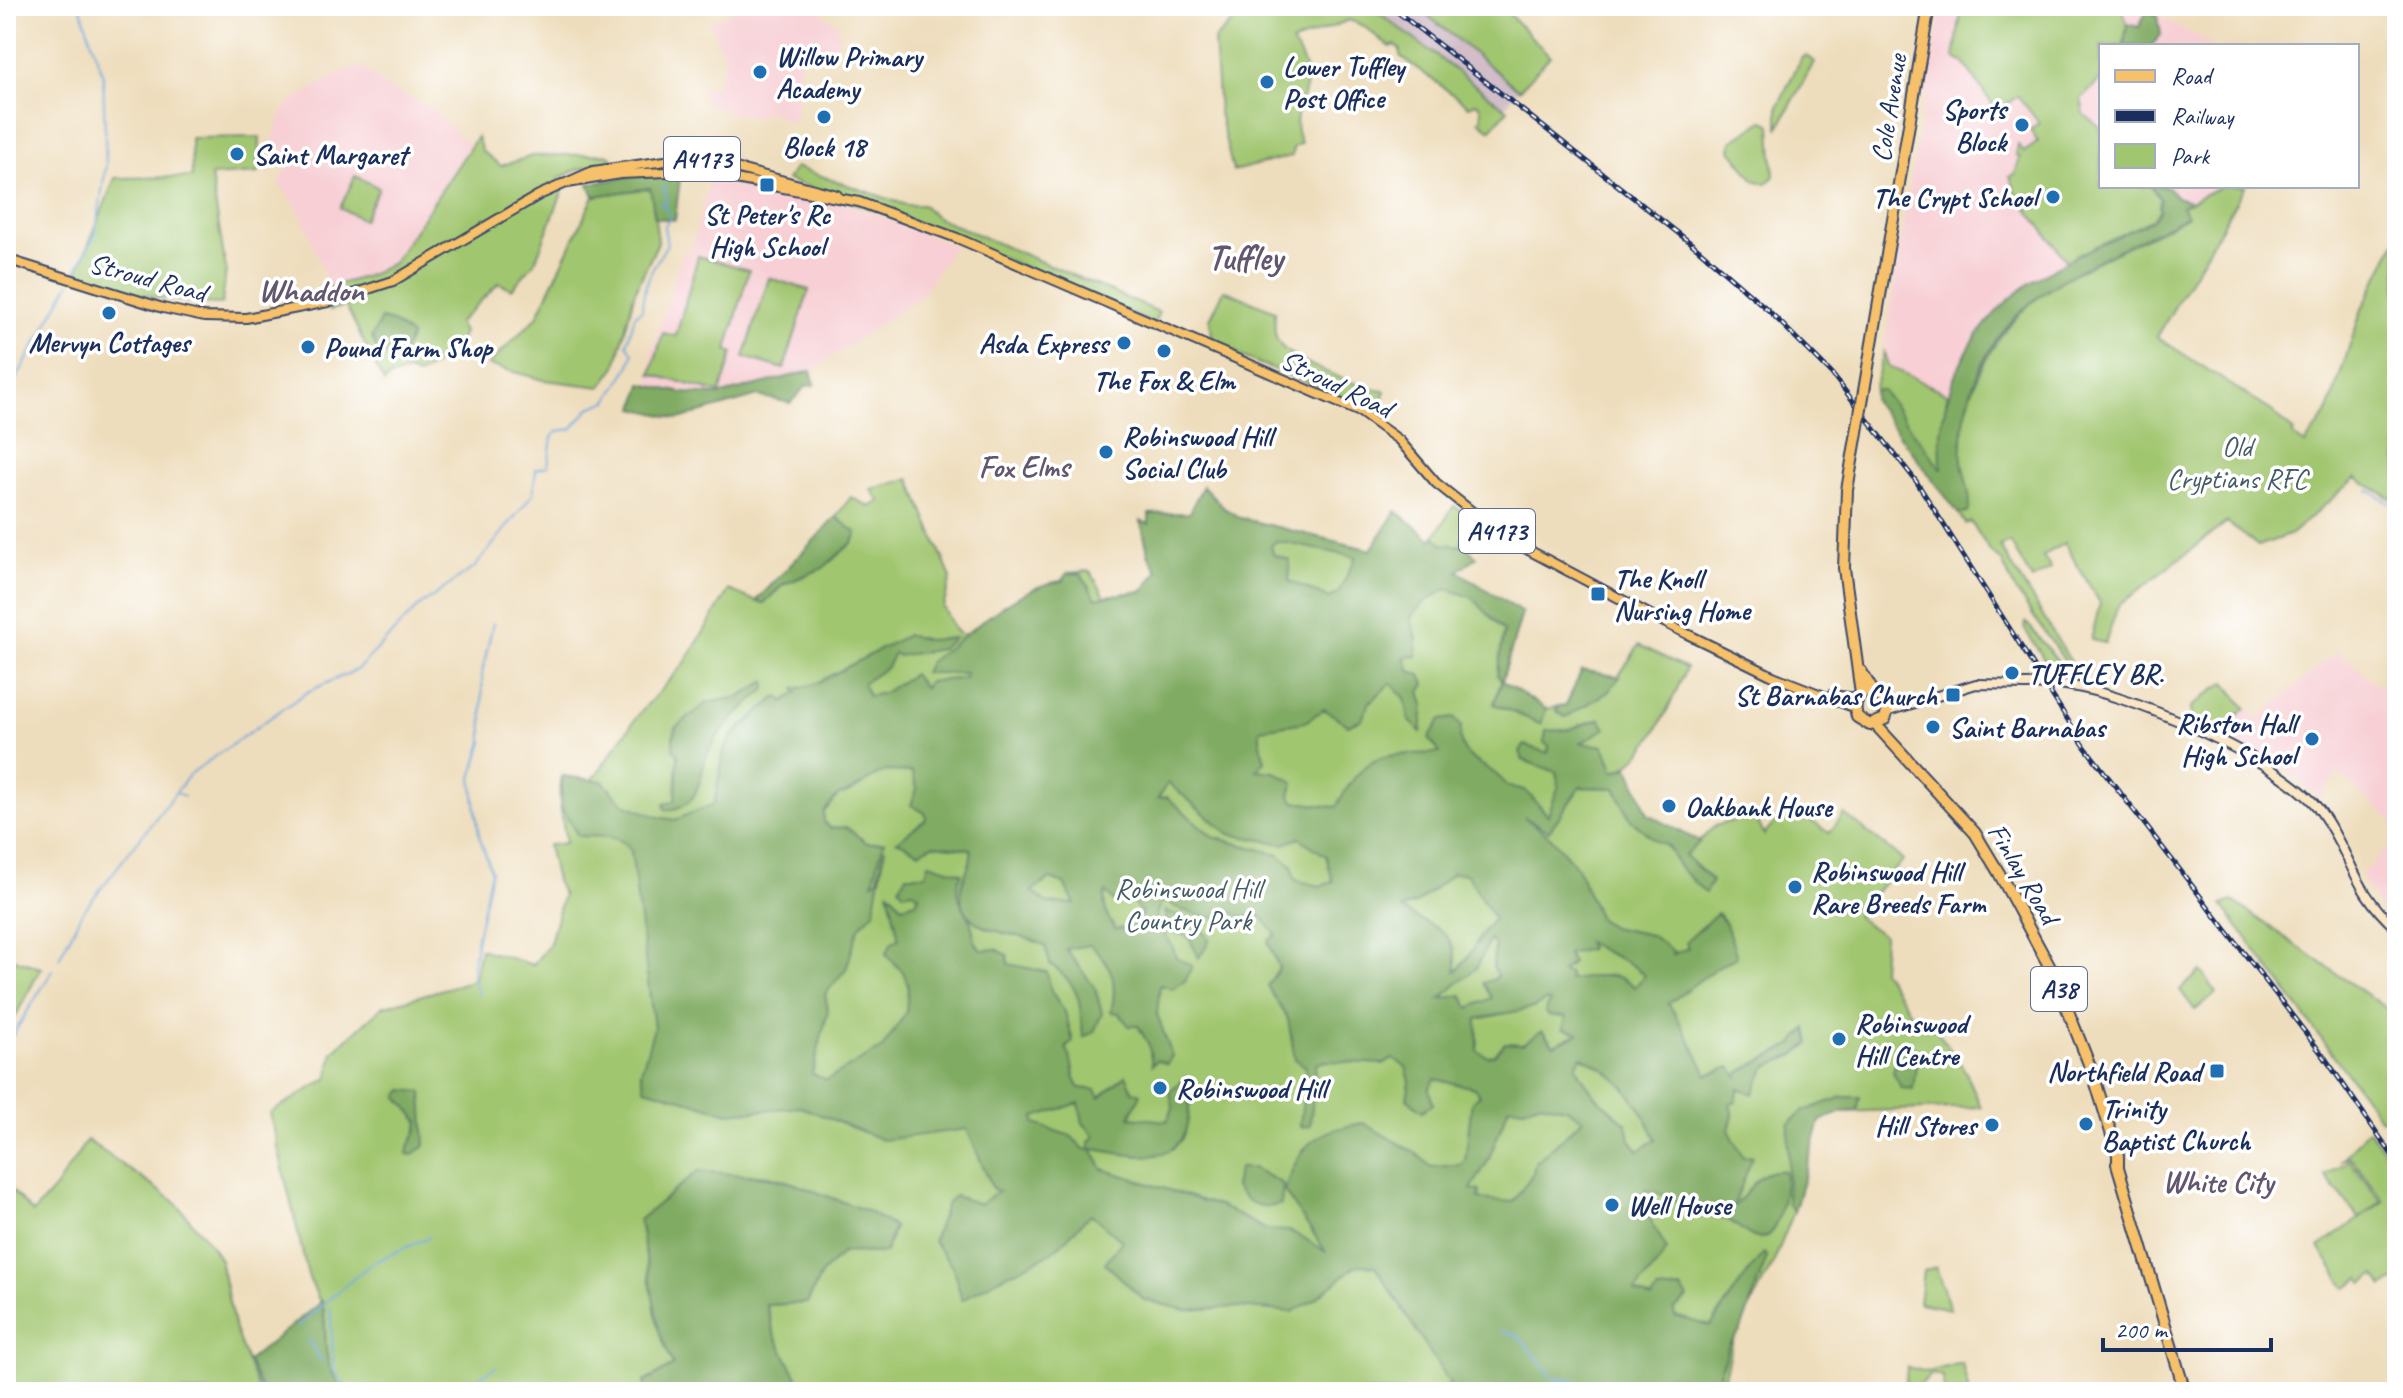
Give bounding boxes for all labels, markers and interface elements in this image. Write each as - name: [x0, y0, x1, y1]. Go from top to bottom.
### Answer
- place label: Willow Primary Academy: [776, 39, 924, 106]
- legend: [2099, 44, 2359, 188]
- place label: Lower Tuffley Post Office: [1283, 49, 1408, 116]
- street label: Cole Avenue: [1863, 50, 1915, 164]
- text: Road: [2171, 61, 2215, 91]
- marker: Willow Primary Academy: [751, 63, 769, 81]
- marker: Lower Tuffley Post Office: [1258, 73, 1276, 91]
- place label: Sports Block: [1942, 92, 2009, 159]
- text: Railway: [2171, 101, 2235, 131]
- marker: Block 18: [815, 108, 833, 126]
- marker: Sports Block: [2013, 116, 2031, 134]
- place label: Block 18: [783, 129, 869, 164]
- place label: Saint Margaret: [253, 137, 412, 172]
- road number: A4173: [664, 137, 740, 181]
- text: Park: [2171, 141, 2211, 171]
- marker: Saint Margaret: [228, 145, 246, 163]
- marker: St Peter's Rc High School: [758, 176, 776, 194]
- place label: The Crypt School: [1873, 180, 2042, 215]
- marker: The Crypt School: [2044, 188, 2062, 206]
- place label: St Peter's Rc High School: [704, 197, 832, 264]
- district label: Tuffley: [1208, 234, 1286, 280]
- street label: Stroud Road: [86, 245, 214, 311]
- district label: Whaddon: [258, 270, 365, 311]
- marker: Mervyn Cottages: [100, 304, 118, 322]
- place label: Mervyn Cottages: [28, 325, 193, 360]
- place label: Asda Express: [979, 326, 1111, 361]
- place label: Pound Farm Shop: [324, 330, 494, 365]
- marker: Asda Express: [1115, 334, 1133, 352]
- marker: Pound Farm Shop: [299, 338, 317, 356]
- marker: The Fox & Elm: [1155, 342, 1173, 360]
- street label: Stroud Road: [1275, 342, 1402, 427]
- place label: The Fox & Elm: [1093, 363, 1237, 398]
- place label: Robinswood Hill Social Club: [1122, 419, 1278, 486]
- park label: Old Cryptians RFC: [2167, 429, 2310, 496]
- marker: Robinswood Hill Social Club: [1097, 443, 1115, 461]
- district label: Fox Elms: [979, 448, 1073, 486]
- road number: A4173: [1459, 509, 1535, 553]
- place label: The Knoll Nursing Home: [1614, 561, 1752, 628]
- marker: The Knoll Nursing Home: [1589, 585, 1607, 603]
- place label: TUFFLEY BR.: [2028, 656, 2164, 691]
- marker: TUFFLEY BR.: [2003, 664, 2021, 682]
- place label: St Barnabas Church: [1735, 678, 1938, 713]
- marker: St Barnabas Church: [1944, 686, 1962, 704]
- place label: Ribston Hall High School: [2176, 706, 2301, 773]
- place label: Saint Barnabas: [1949, 710, 2108, 745]
- marker: Saint Barnabas: [1924, 718, 1942, 736]
- marker: Ribston Hall High School: [2303, 730, 2321, 748]
- place label: Oakbank House: [1685, 789, 1834, 824]
- marker: Oakbank House: [1660, 797, 1678, 815]
- street label: Finlay Road: [1980, 817, 2069, 933]
- place label: Robinswood Hill Rare Breeds Farm: [1811, 854, 1988, 921]
- park label: Robinswood Hill Country Park: [1115, 871, 1267, 938]
- marker: Robinswood Hill Rare Breeds Farm: [1786, 878, 1804, 896]
- road number: A38: [2031, 967, 2087, 1011]
- place label: Robinswood Hill Centre: [1855, 1006, 1971, 1073]
- marker: Robinswood Hill Centre: [1830, 1030, 1848, 1048]
- place label: Northfield Road: [2047, 1054, 2206, 1089]
- marker: Northfield Road: [2208, 1062, 2226, 1080]
- place label: Robinswood Hill: [1176, 1071, 1332, 1106]
- marker: Robinswood Hill: [1151, 1079, 1169, 1097]
- place label: Trinity Baptist Church: [2102, 1091, 2251, 1158]
- place label: Hill Stores: [1875, 1108, 1979, 1143]
- marker: Trinity Baptist Church: [2077, 1115, 2095, 1133]
- marker: Hill Stores: [1983, 1116, 2001, 1134]
- district label: White City: [2163, 1163, 2276, 1201]
- place label: Well House: [1628, 1188, 1733, 1223]
- marker: Well House: [1603, 1196, 1621, 1214]
- scale bar: [2103, 1302, 2271, 1352]
- text: 200 m: [2115, 1315, 2169, 1345]

